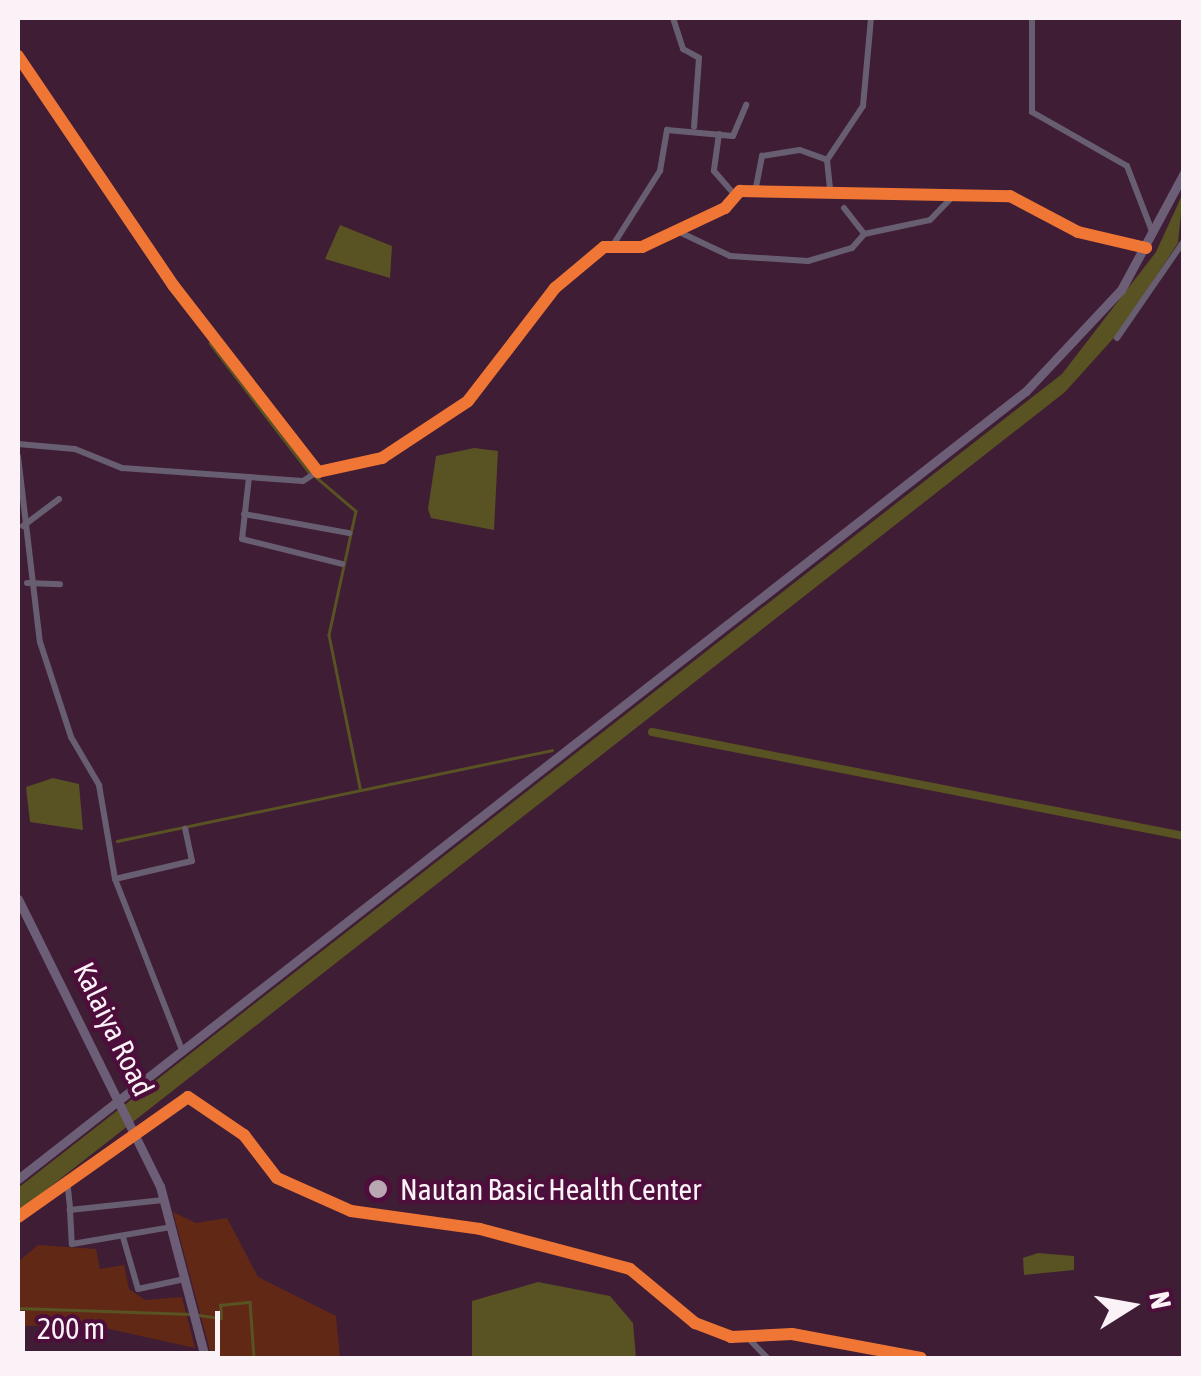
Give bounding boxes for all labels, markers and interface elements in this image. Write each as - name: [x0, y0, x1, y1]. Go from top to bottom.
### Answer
- street label: Kalaiya Road: [66, 956, 162, 1102]
- place label: Nautan Basic Health Center: [400, 1171, 701, 1207]
- marker: Nautan Basic Health Center: [365, 1176, 391, 1202]
- north arrow: [1081, 1256, 1181, 1356]
- text: N: [1143, 1289, 1178, 1311]
- scale bar: [25, 1291, 225, 1353]
- text: 200 m: [37, 1311, 105, 1345]

